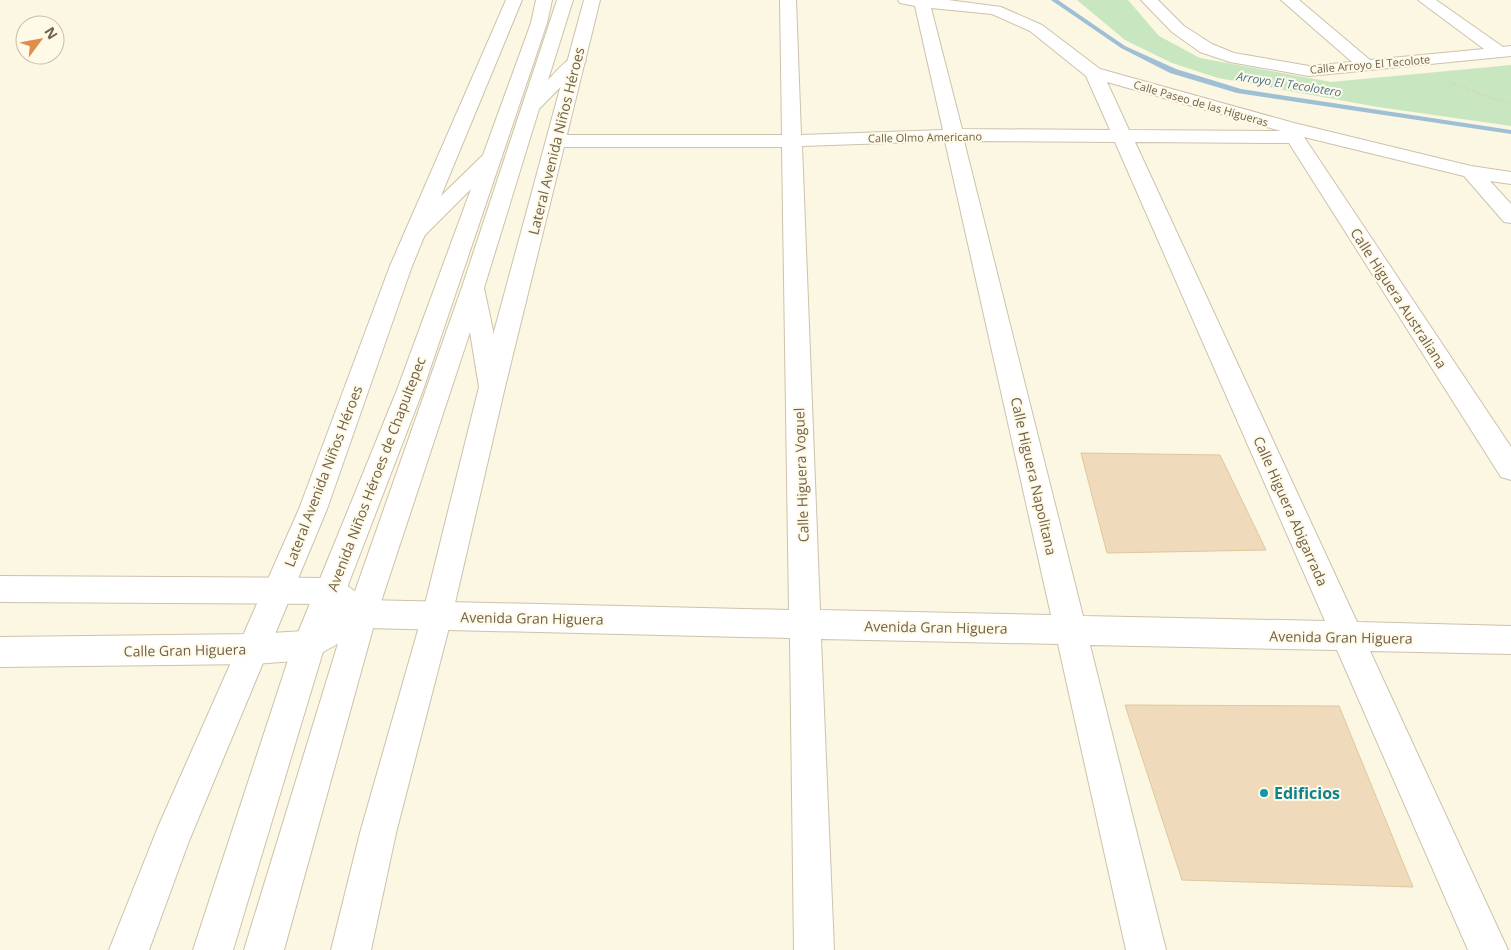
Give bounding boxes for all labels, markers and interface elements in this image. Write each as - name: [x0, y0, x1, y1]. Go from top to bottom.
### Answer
- north arrow: [15, 15, 65, 65]
- text: N: [40, 23, 63, 43]
- street label: Lateral Avenida Niños Héroes: [523, 45, 589, 237]
- street label: Calle Arroyo El Tecolote: [1309, 51, 1431, 77]
- water label: Arroyo El Tecolotero: [1234, 67, 1343, 101]
- street label: Calle Paseo de las Higueras: [1132, 77, 1270, 129]
- street label: Calle Olmo Americano: [868, 129, 982, 145]
- street label: Calle Higuera Australiana: [1346, 224, 1452, 372]
- street label: Avenida Niños Héroes de Chapultepec: [322, 354, 430, 594]
- street label: Lateral Avenida Niños Héroes: [280, 382, 367, 569]
- street label: Calle Higuera Napolitana: [1007, 395, 1061, 557]
- street label: Calle Higuera Voguel: [789, 407, 813, 543]
- street label: Calle Higuera Abigarrada: [1249, 433, 1333, 589]
- street label: Avenida Gran Higuera: [460, 607, 604, 629]
- street label: Avenida Gran Higuera: [864, 616, 1008, 638]
- street label: Avenida Gran Higuera: [1269, 626, 1413, 648]
- street label: Calle Gran Higuera: [124, 639, 246, 661]
- place label: Edificios: [1274, 782, 1340, 804]
- marker: Edificios: [1258, 787, 1270, 799]

